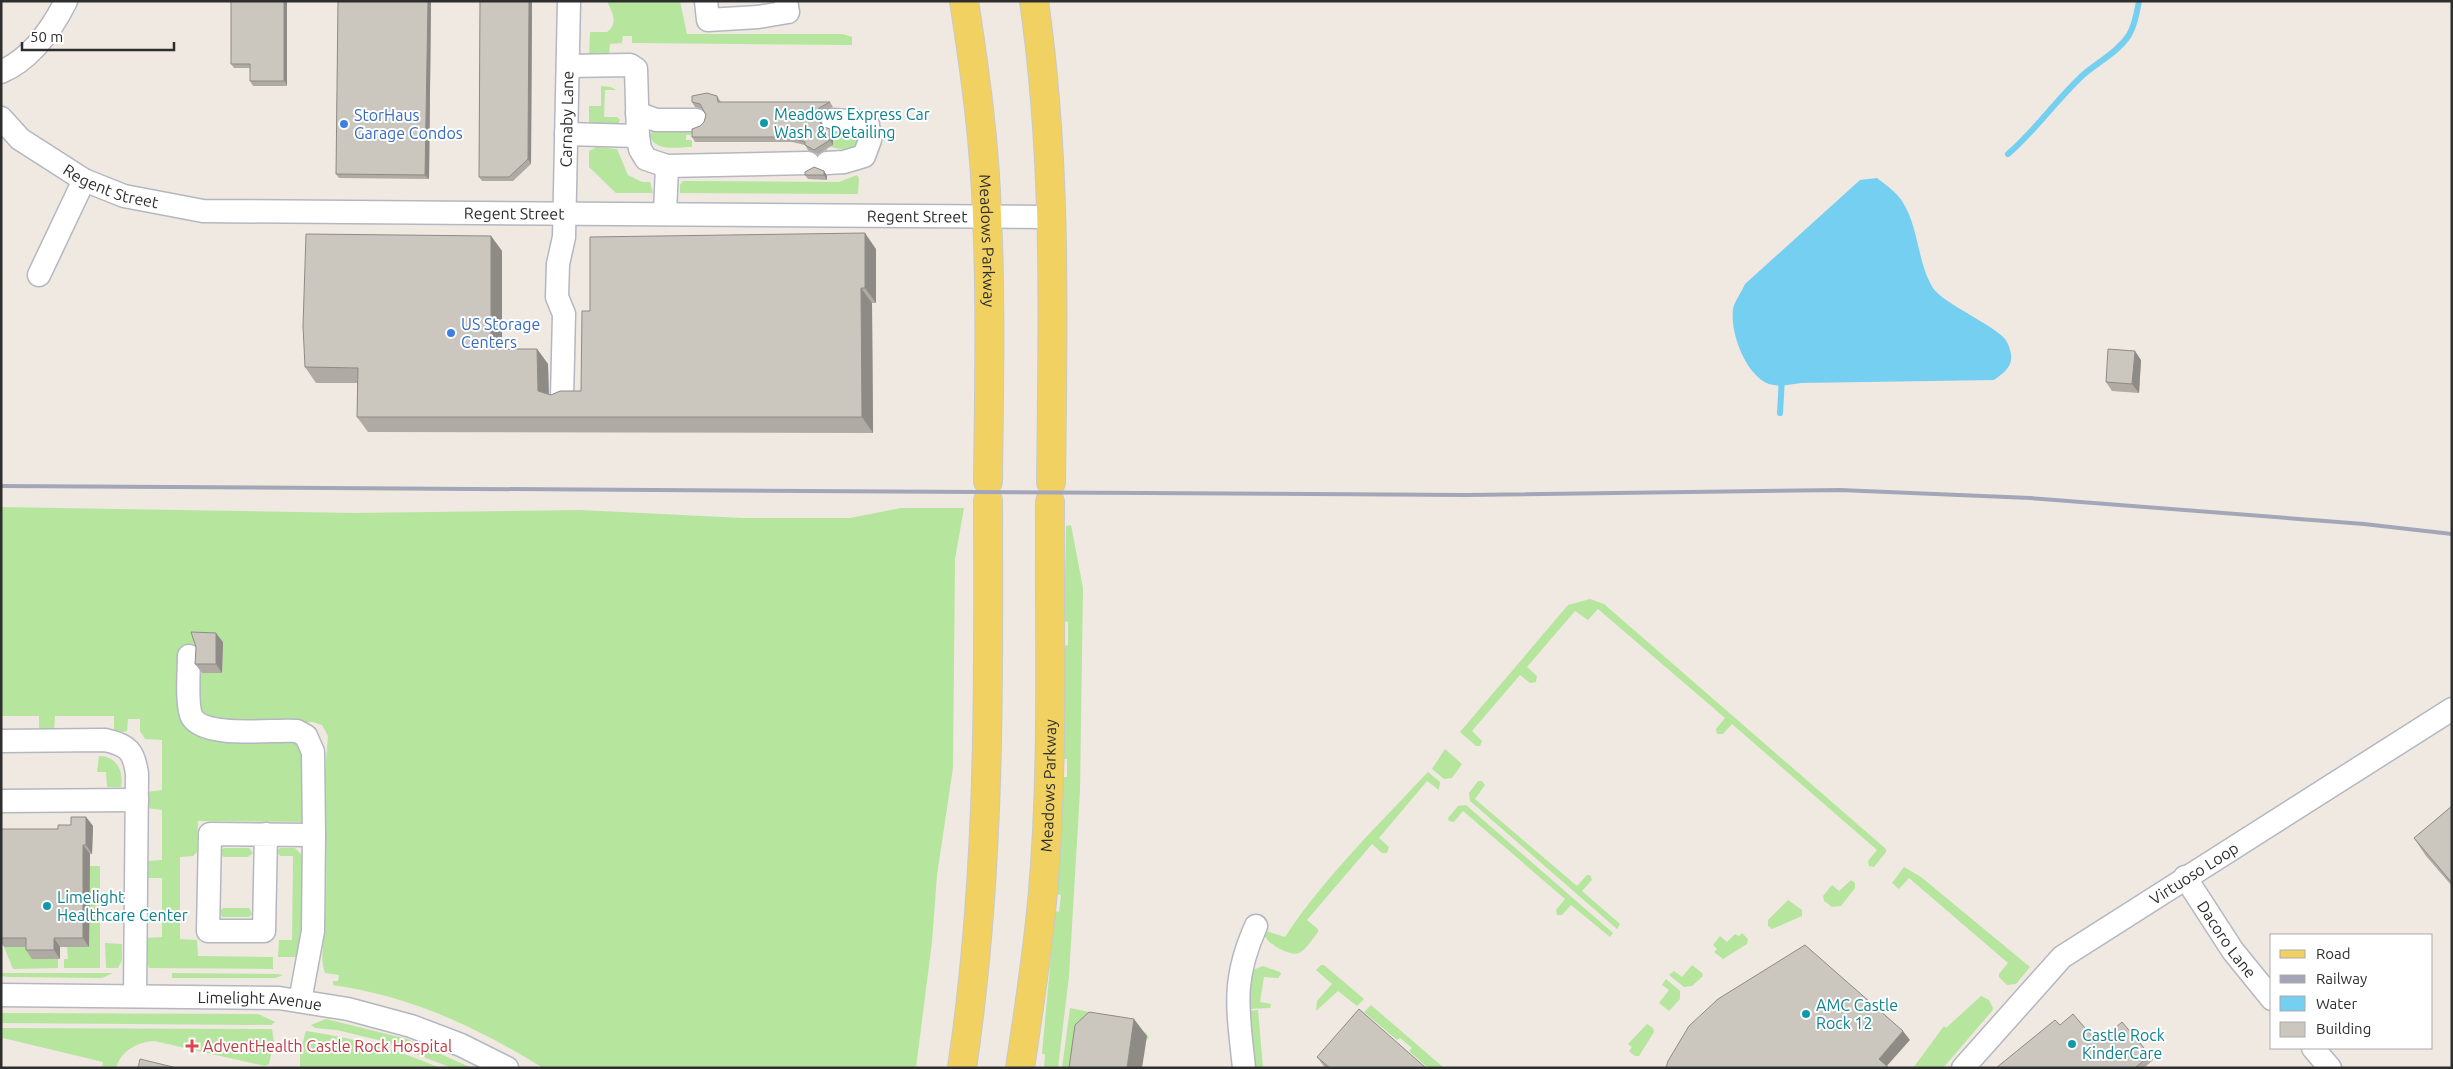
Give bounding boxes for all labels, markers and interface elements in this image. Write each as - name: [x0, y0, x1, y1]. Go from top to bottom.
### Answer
- scale bar: [22, 20, 175, 52]
- text: 50 m: [30, 28, 63, 45]
- street label: Carnaby Lane: [556, 71, 577, 168]
- place label: Meadows Express Car Wash & Detailing: [774, 105, 930, 141]
- place label: StorHaus Garage Condos: [354, 106, 463, 142]
- marker: Meadows Express Car Wash & Detailing: [758, 117, 770, 129]
- marker: StorHaus Garage Condos: [338, 118, 350, 130]
- street label: Regent Street: [60, 160, 161, 211]
- street label: Meadows Parkway: [976, 174, 998, 307]
- street label: Regent Street: [464, 204, 565, 223]
- street label: Regent Street: [867, 207, 968, 225]
- place label: US Storage Centers: [461, 315, 540, 351]
- marker: US Storage Centers: [445, 327, 457, 339]
- street label: Meadows Parkway: [1037, 719, 1059, 853]
- street label: Virtuoso Loop: [2146, 838, 2242, 908]
- place label: Limelight Healthcare Center: [57, 888, 188, 924]
- street label: Dacoro Lane: [2194, 897, 2260, 981]
- marker: Limelight Healthcare Center: [41, 900, 53, 912]
- legend: [2270, 934, 2433, 1049]
- text: Road: [2316, 945, 2351, 962]
- text: Railway: [2316, 970, 2367, 987]
- street label: Limelight Avenue: [197, 988, 323, 1014]
- text: Water: [2316, 995, 2357, 1012]
- place label: AMC Castle Rock 12: [1816, 996, 1898, 1032]
- marker: AMC Castle Rock 12: [1800, 1008, 1812, 1020]
- text: Building: [2316, 1020, 2371, 1037]
- place label: Castle Rock KinderCare: [2082, 1026, 2165, 1062]
- place label: AdventHealth Castle Rock Hospital: [203, 1037, 452, 1055]
- marker: Castle Rock KinderCare: [2066, 1038, 2078, 1050]
- marker: AdventHealth Castle Rock Hospital: [185, 1039, 199, 1053]

